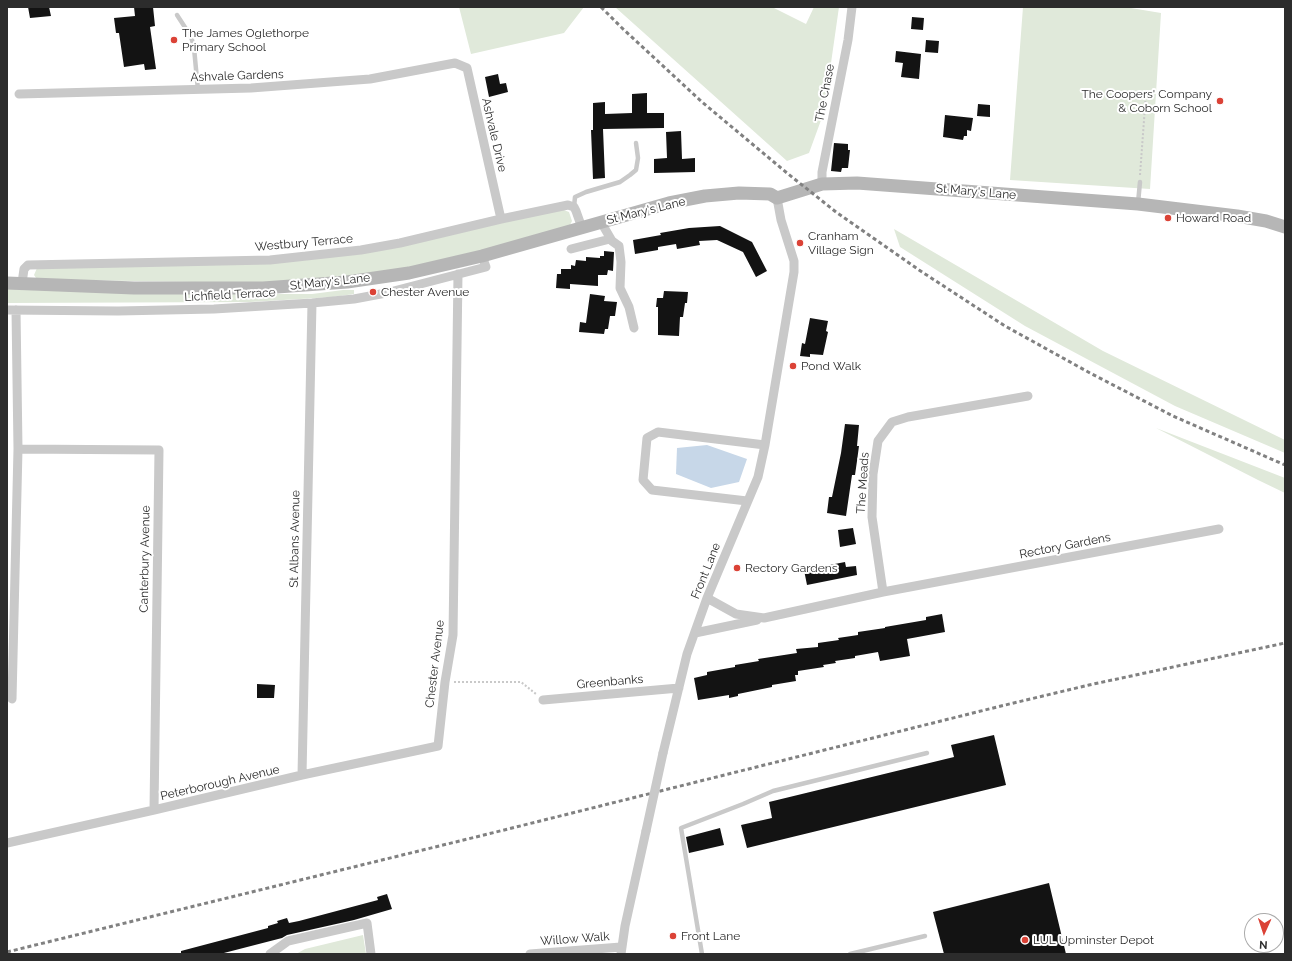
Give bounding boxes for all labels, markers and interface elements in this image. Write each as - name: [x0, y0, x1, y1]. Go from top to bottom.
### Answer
- place label: The James Oglethorpe Primary School: [182, 26, 309, 54]
- marker: The James Oglethorpe Primary School: [169, 35, 179, 45]
- street label: The Chase: [812, 63, 838, 123]
- street label: Ashvale Gardens: [190, 67, 284, 85]
- place label: The Coopers' Company & Coborn School: [1081, 87, 1212, 115]
- marker: The Coopers' Company & Coborn School: [1215, 96, 1225, 106]
- street label: Ashvale Drive: [478, 97, 510, 173]
- street label: St Mary's Lane: [935, 181, 1017, 203]
- street label: St Mary's Lane: [605, 194, 687, 228]
- place label: Howard Road: [1176, 211, 1251, 225]
- marker: Howard Road: [1163, 213, 1173, 223]
- place label: Cranham Village Sign: [808, 229, 874, 257]
- street label: Westbury Terrace: [254, 232, 354, 254]
- marker: Cranham Village Sign: [795, 238, 805, 248]
- street label: St Mary's Lane: [289, 271, 371, 293]
- street label: Lichfield Terrace: [184, 285, 276, 305]
- place label: Chester Avenue: [381, 285, 469, 299]
- marker: Chester Avenue: [368, 287, 378, 297]
- place label: Pond Walk: [801, 359, 861, 373]
- marker: Pond Walk: [788, 361, 798, 371]
- street label: The Meads: [854, 452, 872, 514]
- street label: St Albans Avenue: [287, 490, 303, 588]
- street label: Canterbury Avenue: [137, 505, 153, 613]
- street label: Rectory Gardens: [1018, 530, 1112, 562]
- street label: Front Lane: [688, 541, 724, 601]
- place label: Rectory Gardens: [745, 561, 838, 575]
- marker: Rectory Gardens: [732, 563, 742, 573]
- street label: Chester Avenue: [422, 619, 448, 709]
- street label: Greenbanks: [576, 672, 644, 692]
- street label: Peterborough Avenue: [159, 762, 281, 804]
- north arrow: [1244, 913, 1284, 953]
- street label: Willow Walk: [540, 929, 610, 949]
- place label: Front Lane: [681, 929, 740, 943]
- marker: Front Lane: [668, 931, 678, 941]
- place label: LUL Upminster Depot: [1033, 933, 1154, 947]
- marker: LUL Upminster Depot: [1020, 935, 1030, 945]
- text: N: [1259, 938, 1268, 951]

